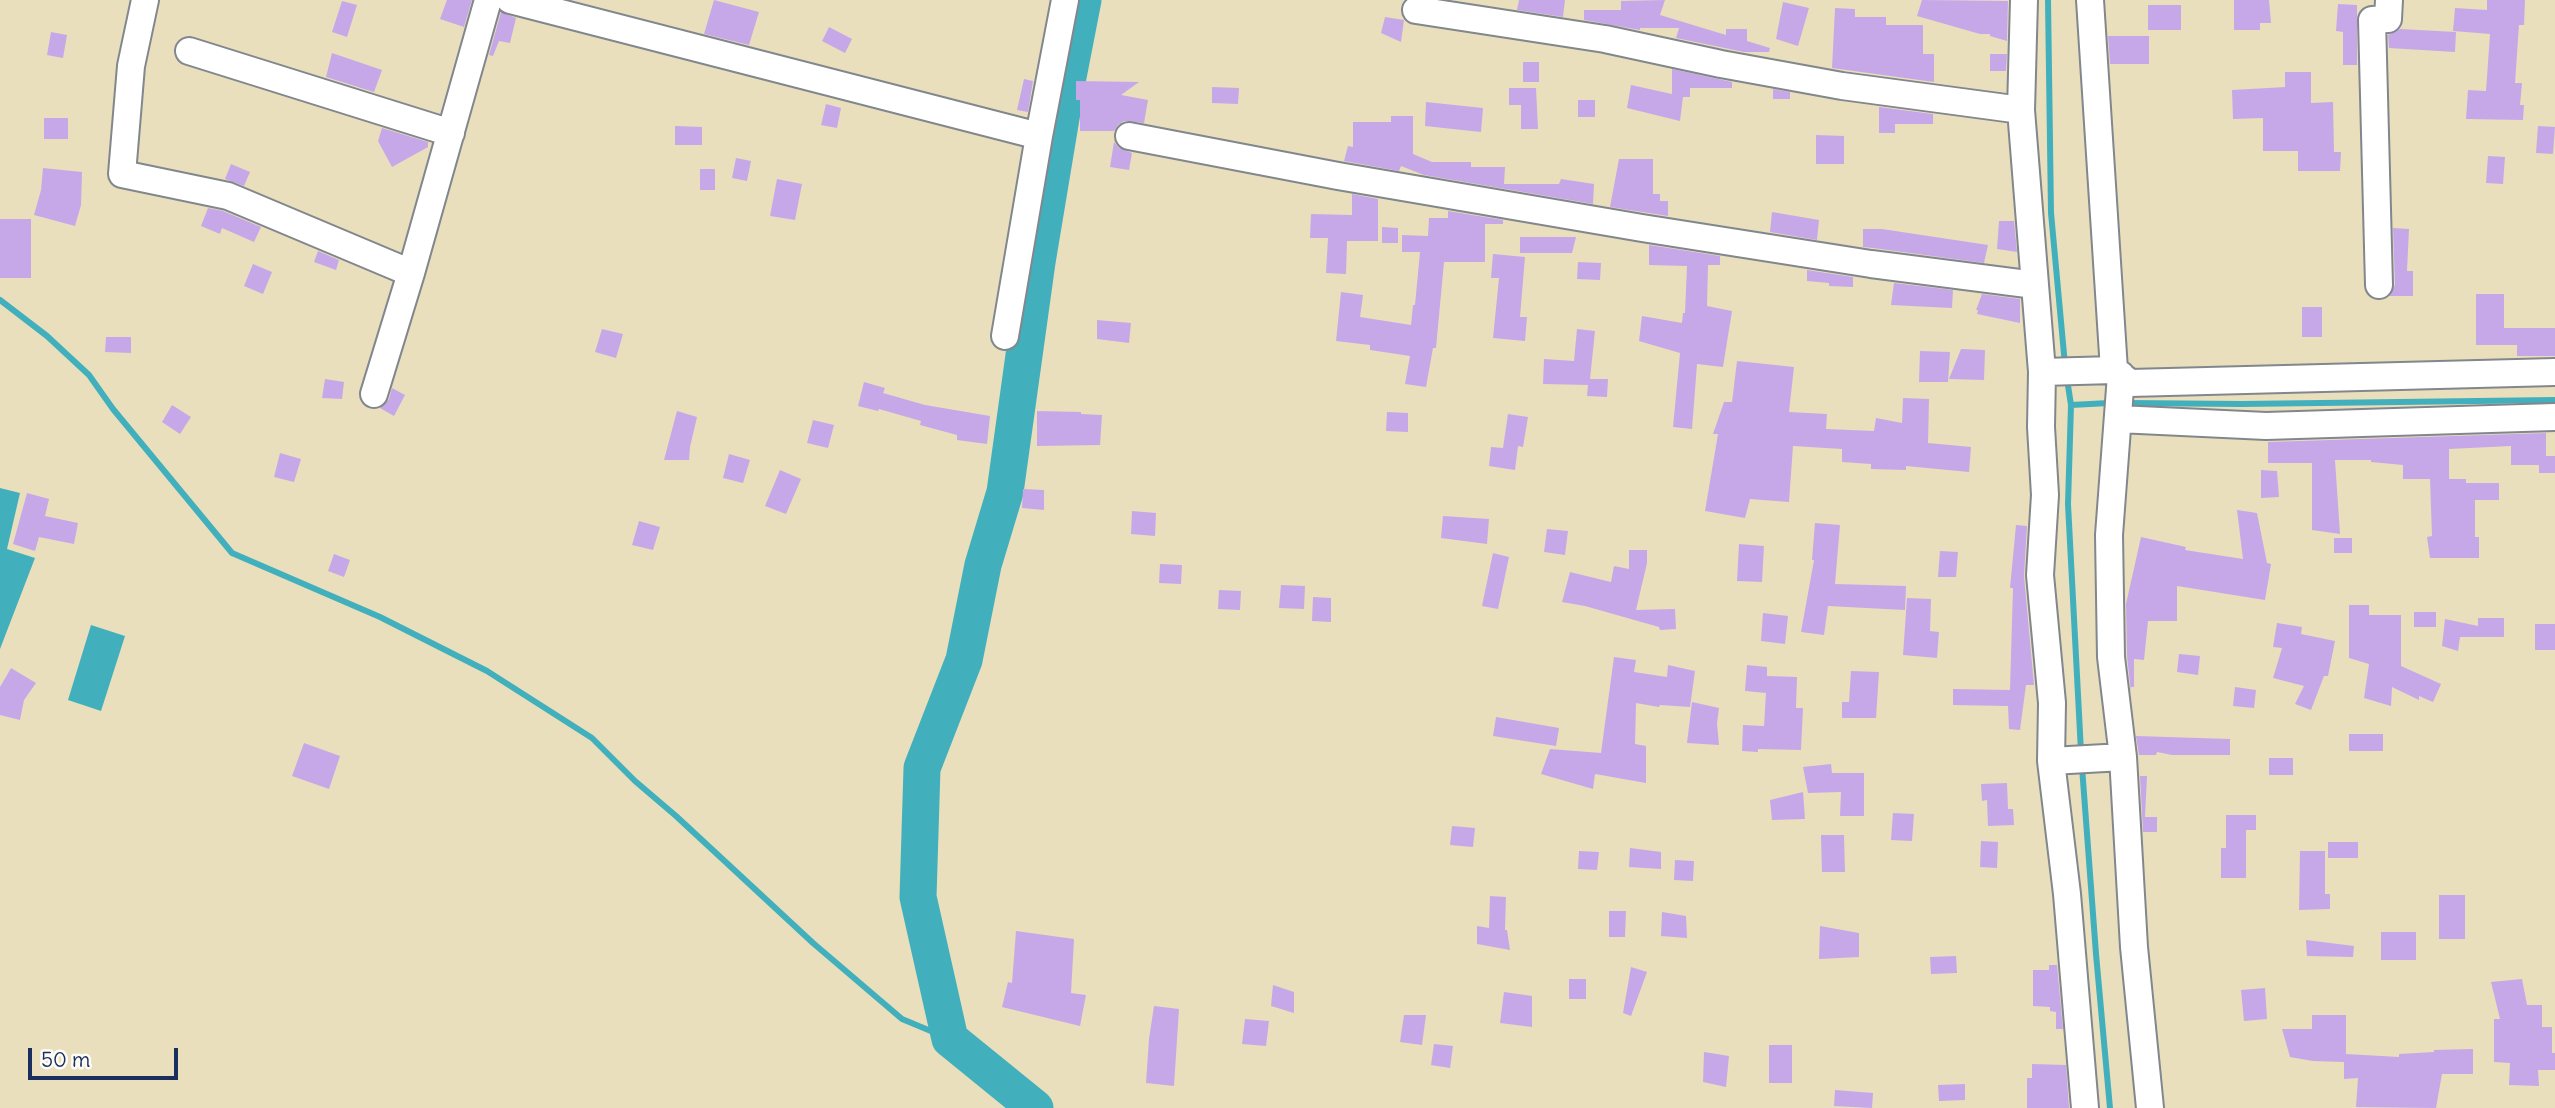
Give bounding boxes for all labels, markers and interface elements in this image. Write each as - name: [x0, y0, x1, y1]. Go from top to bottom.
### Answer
- scale bar: [32, 1034, 182, 1078]
- text: 50 m: [41, 1046, 90, 1073]

